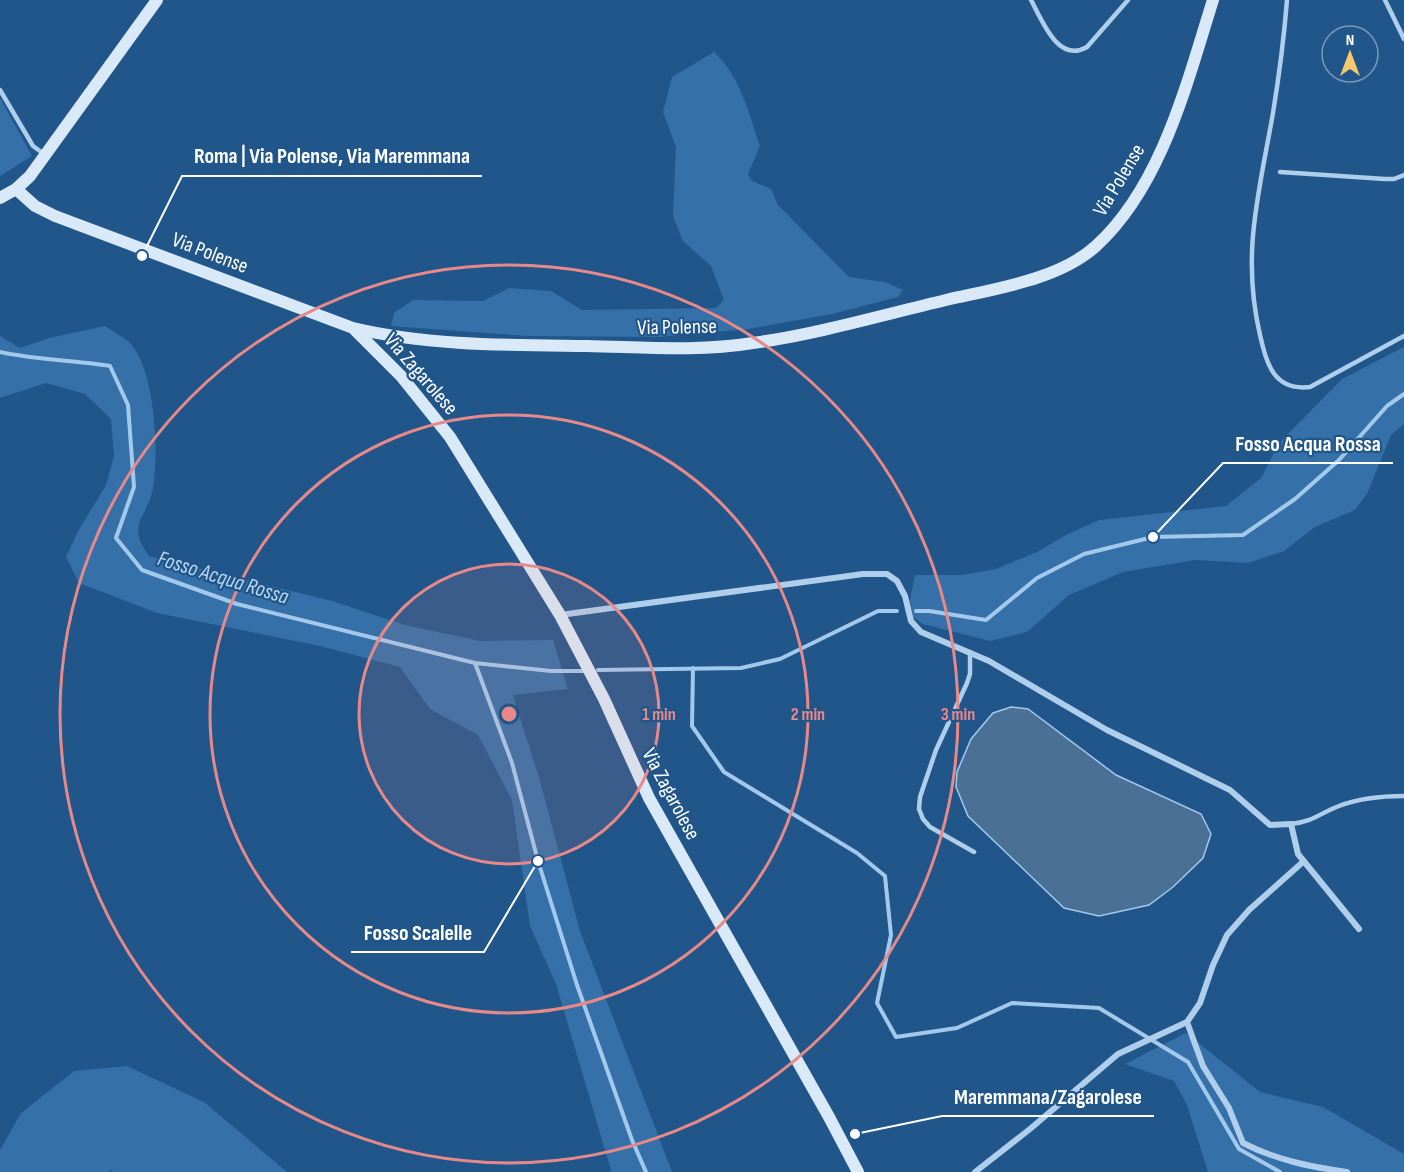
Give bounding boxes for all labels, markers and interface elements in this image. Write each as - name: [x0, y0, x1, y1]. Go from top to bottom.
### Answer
- north arrow: [1320, 24, 1380, 84]
- text: N: [1346, 31, 1354, 50]
- callout: Roma | Via Polense, Via Maremmana: [182, 136, 482, 176]
- street label: Via Polense: [1088, 139, 1150, 221]
- text: Roma | Via Polense, Via Maremmana: [194, 143, 470, 170]
- street label: Via Polense: [168, 227, 252, 279]
- street label: Via Polense: [637, 314, 717, 340]
- street label: Via Zagarolese: [379, 328, 463, 420]
- callout: Fosso Acqua Rossa: [1223, 423, 1393, 463]
- text: Fosso Acqua Rossa: [1235, 431, 1381, 458]
- water label: Fosso Acqua Rossa: [154, 545, 292, 611]
- centre of rings: [499, 704, 519, 724]
- text: 1 min: [642, 704, 676, 725]
- text: 2 min: [791, 704, 825, 725]
- text: 3 min: [941, 704, 975, 725]
- street label: Via Zagarolese: [636, 744, 706, 844]
- callout: Fosso Scalelle: [351, 912, 484, 952]
- text: Fosso Scalelle: [364, 920, 472, 947]
- callout: Maremmana/Zagarolese: [942, 1076, 1154, 1116]
- text: Maremmana/Zagarolese: [954, 1084, 1142, 1111]

